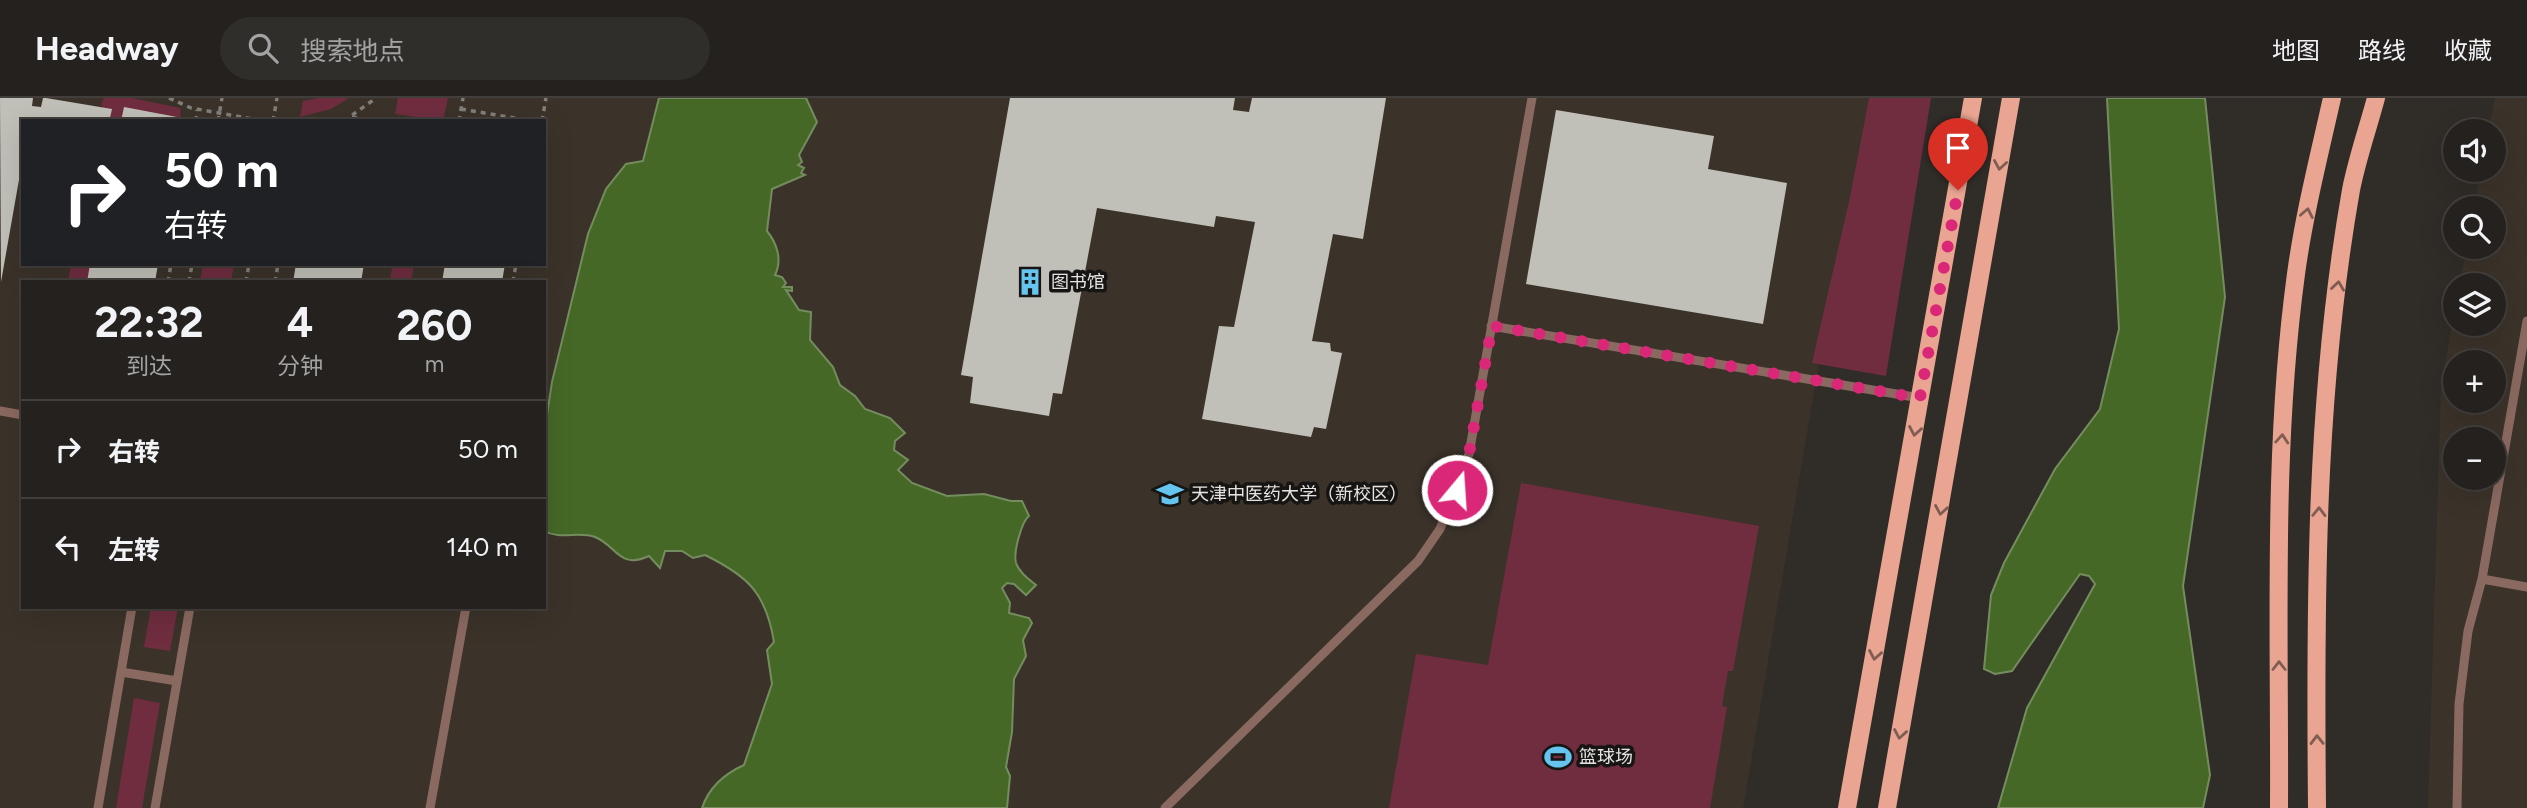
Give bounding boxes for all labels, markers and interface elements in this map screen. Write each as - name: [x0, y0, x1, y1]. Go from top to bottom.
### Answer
- search box: [220, 17, 710, 80]
- text: Headway: [35, 29, 178, 68]
- icon: search: [244, 29, 282, 67]
- text: 搜索地点: [300, 35, 404, 67]
- text: 地图: [2272, 36, 2320, 65]
- text: 路线: [2358, 36, 2406, 65]
- text: 收藏: [2444, 36, 2492, 65]
- pin: [1928, 118, 1988, 190]
- map controls: [2443, 119, 2506, 490]
- button: sound: [2443, 119, 2506, 182]
- icon: arrive: [1939, 129, 1977, 167]
- text: 50 m: [164, 140, 279, 199]
- icon: right: [49, 147, 140, 238]
- one-way arrow: [1993, 159, 2008, 171]
- button: search: [2443, 196, 2506, 259]
- text: 右转: [164, 207, 228, 245]
- one-way arrow: [2299, 207, 2314, 219]
- building icon: 图书馆: [1015, 267, 1045, 297]
- place label: 图书馆: [1051, 271, 1105, 293]
- button: layers: [2443, 273, 2506, 336]
- one-way arrow: [2330, 280, 2345, 292]
- text: 22:32: [95, 297, 203, 348]
- text: 4: [287, 297, 313, 348]
- text: 260: [397, 300, 472, 351]
- text: m: [425, 350, 444, 378]
- button: +: [2443, 350, 2506, 413]
- text: 到达: [126, 352, 172, 380]
- text: 分钟: [277, 352, 323, 380]
- one-way arrow: [1908, 425, 1923, 437]
- button: −: [2443, 427, 2506, 490]
- icon: right: [49, 430, 87, 468]
- text: 50 m: [458, 433, 518, 465]
- one-way arrow: [2274, 433, 2289, 444]
- text: 右转: [108, 436, 160, 468]
- position arrow: [1420, 453, 1494, 527]
- school or university icon: 天津中医药大学（新校区）: [1155, 479, 1185, 509]
- place label: 天津中医药大学（新校区）: [1191, 483, 1407, 505]
- one-way arrow: [1934, 504, 1949, 516]
- one-way arrow: [2311, 507, 2327, 517]
- icon: left: [49, 528, 87, 566]
- text: 140 m: [446, 531, 518, 563]
- text: 左转: [108, 534, 160, 566]
- one-way arrow: [1868, 649, 1883, 661]
- one-way arrow: [2271, 661, 2287, 671]
- one-way arrow: [1894, 728, 1909, 740]
- one-way arrow: [2309, 734, 2324, 745]
- sports icon: 篮球场: [1543, 742, 1573, 772]
- place label: 篮球场: [1579, 746, 1633, 768]

